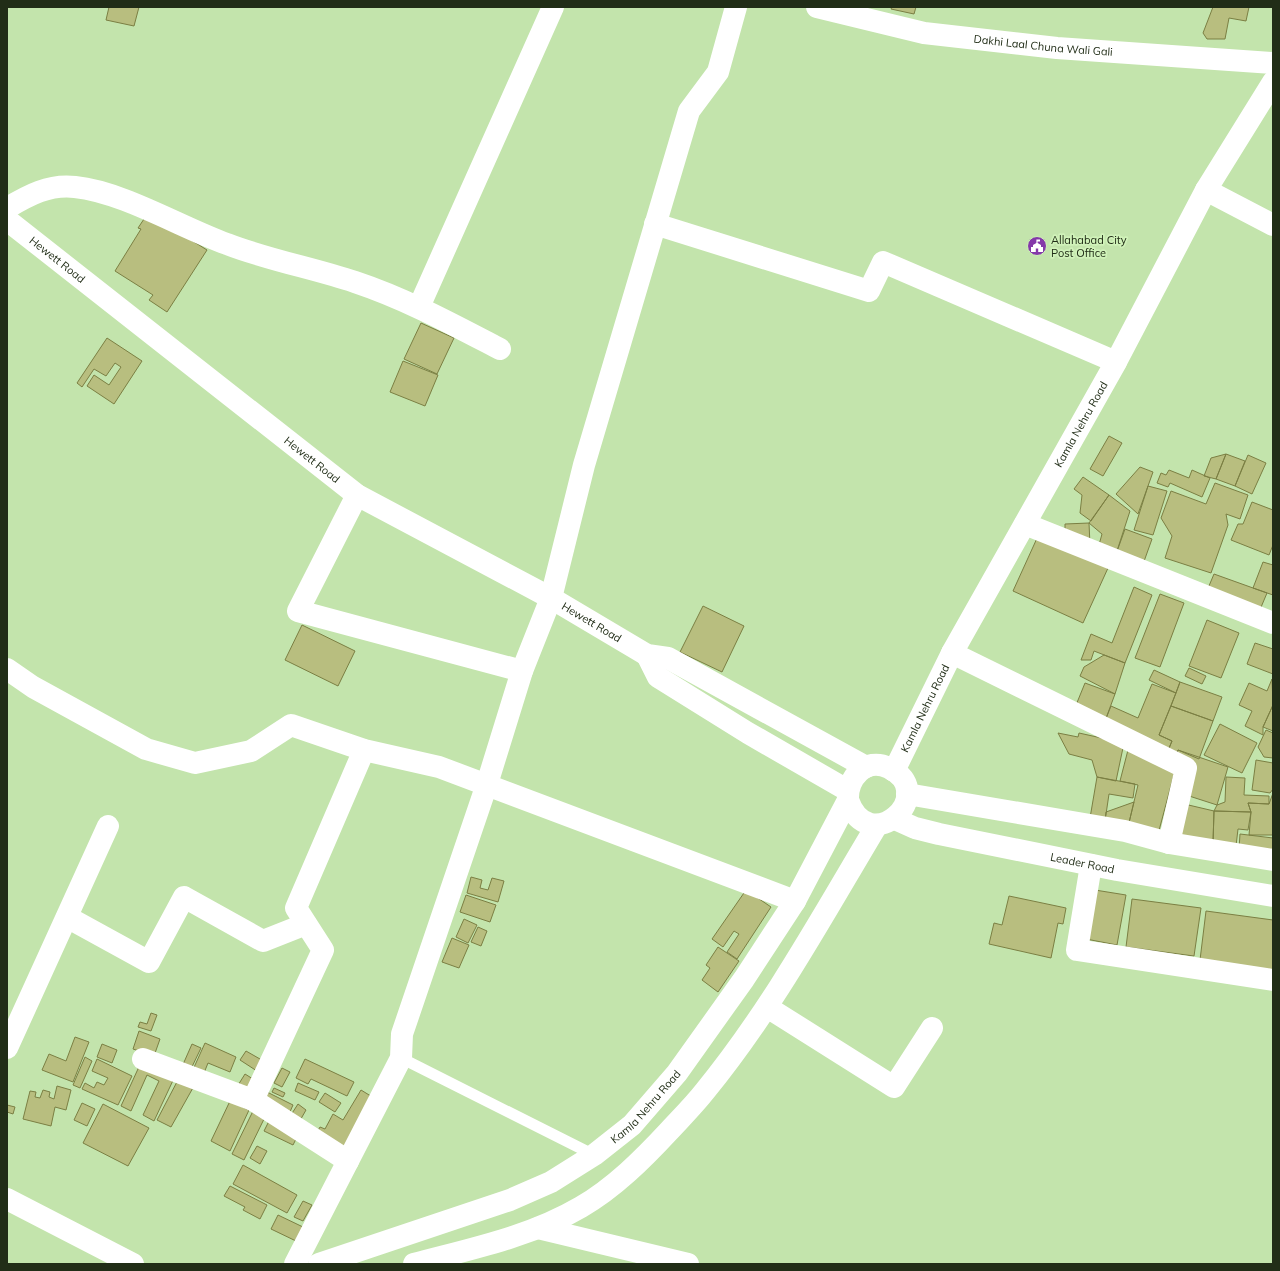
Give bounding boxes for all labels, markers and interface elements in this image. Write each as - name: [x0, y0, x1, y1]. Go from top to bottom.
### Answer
- street label: Dakhi Laal Chuna Wali Gali: [973, 32, 1113, 59]
- street label: Hewett Road: [27, 233, 88, 286]
- place label: Allahabad City Post Office: [1051, 233, 1127, 260]
- public building icon: Allahabad City Post Office: [1026, 235, 1048, 257]
- street label: Kamla Nehru Road: [1051, 379, 1111, 470]
- street label: Hewett Road: [281, 433, 343, 486]
- street label: Hewett Road: [559, 599, 624, 645]
- street label: Kamla Nehru Road: [897, 662, 952, 754]
- street label: Leader Road: [1049, 850, 1116, 876]
- street label: Kamla Nehru Road: [608, 1067, 684, 1146]

